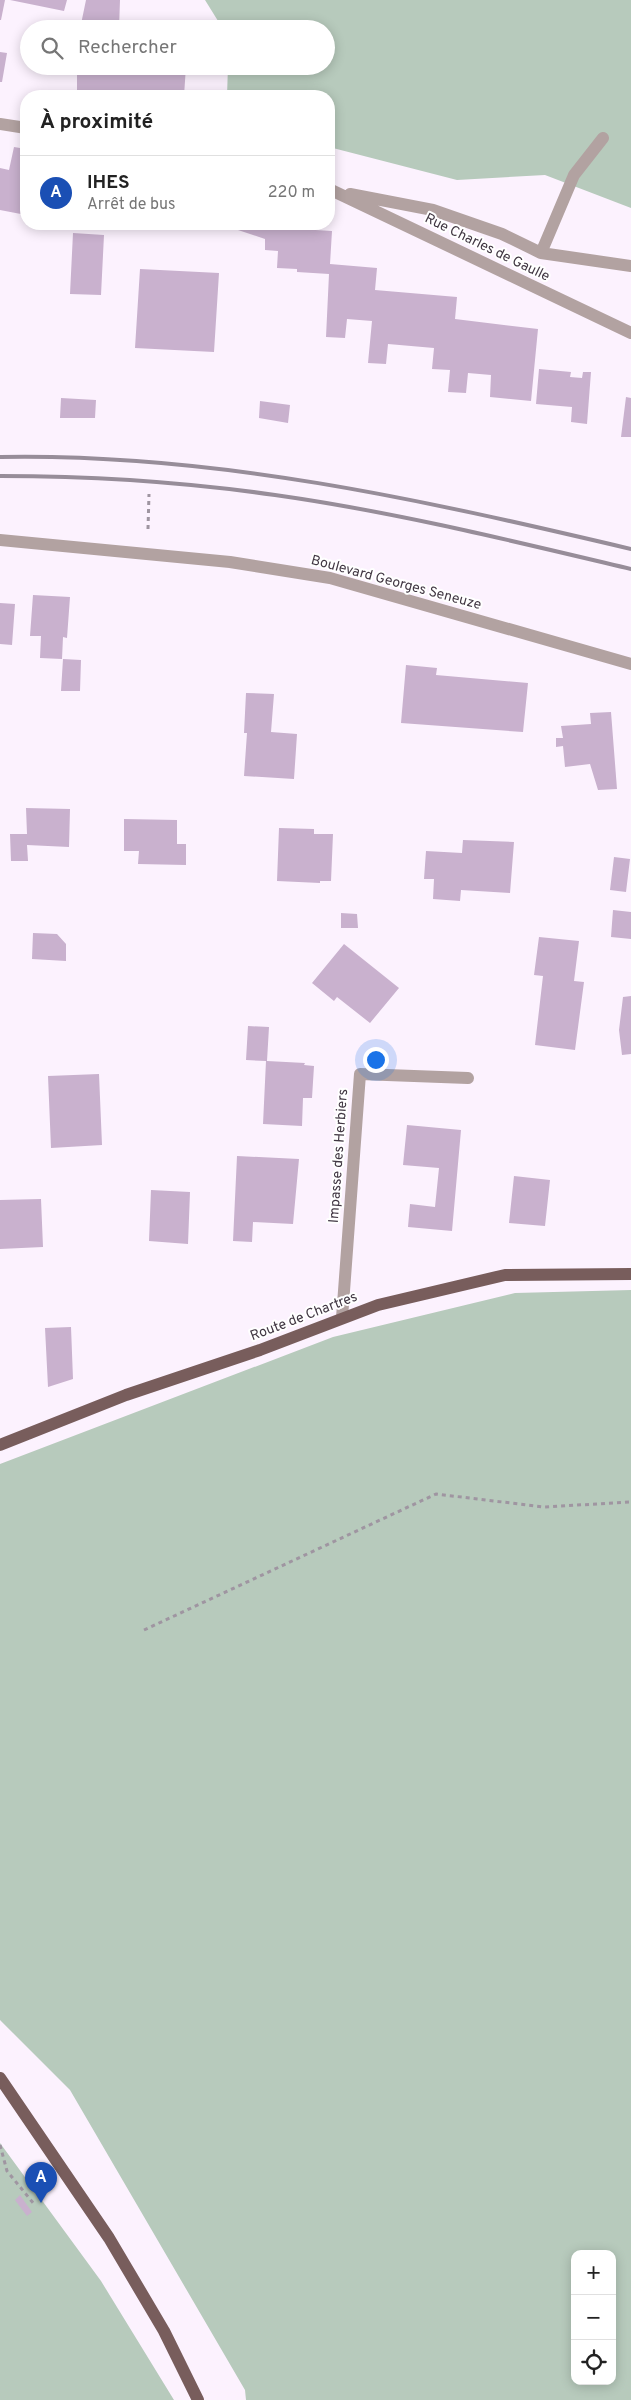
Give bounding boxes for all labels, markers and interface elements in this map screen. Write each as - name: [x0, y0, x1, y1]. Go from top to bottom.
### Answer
- search box: [20, 20, 335, 75]
- icon: search: [38, 34, 66, 62]
- text: Rechercher: [78, 36, 177, 60]
- text: À proximité: [40, 109, 153, 136]
- text: IHES: [87, 171, 130, 195]
- text: A: [50, 183, 62, 203]
- text: 220 m: [268, 183, 315, 203]
- text: Arrêt de bus: [87, 195, 176, 215]
- street label: Rue Charles de Gaulle: [422, 210, 552, 286]
- street label: Boulevard Georges Seneuze: [309, 552, 483, 614]
- your location: [363, 1047, 389, 1073]
- street label: Impasse des Herbiers: [326, 1088, 352, 1224]
- street label: Route de Chartres: [248, 1289, 360, 1345]
- pin: A: [25, 2162, 57, 2203]
- map controls: [571, 2250, 616, 2385]
- button: +: [571, 2250, 616, 2295]
- button: −: [571, 2295, 616, 2340]
- button: locate: [571, 2340, 616, 2385]

